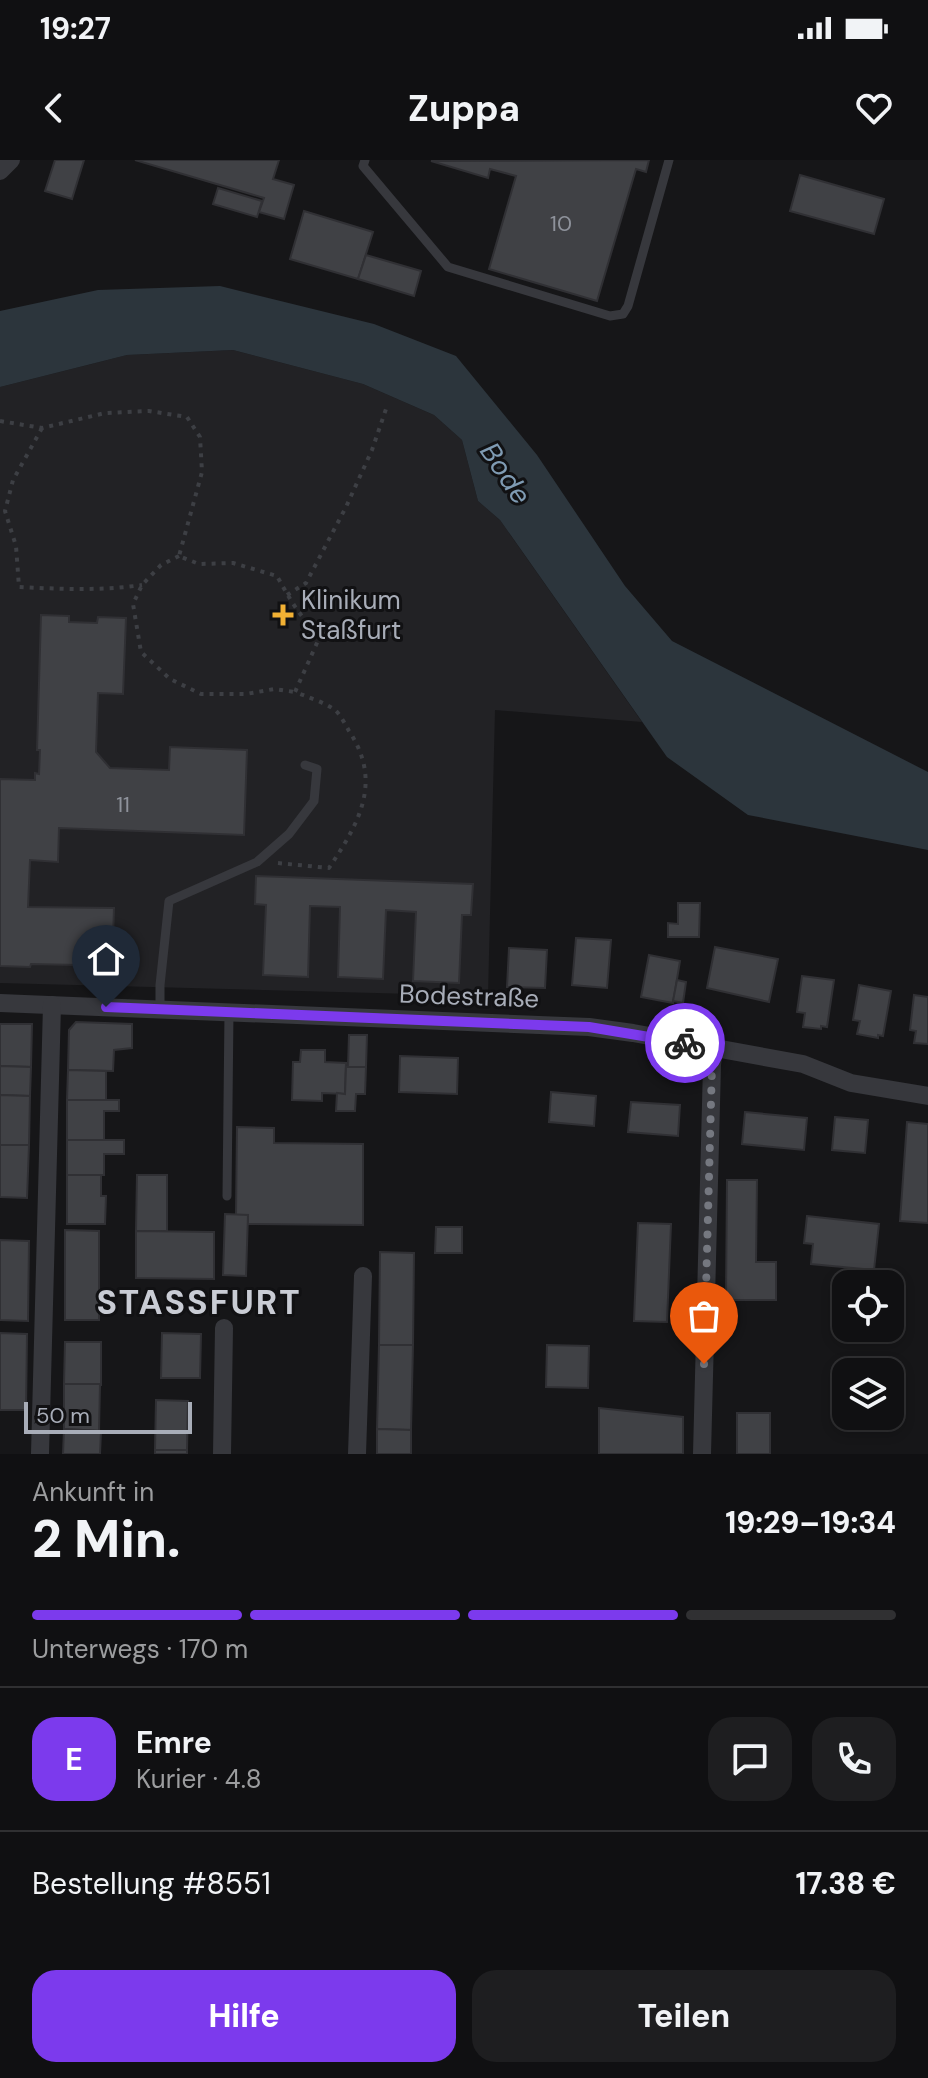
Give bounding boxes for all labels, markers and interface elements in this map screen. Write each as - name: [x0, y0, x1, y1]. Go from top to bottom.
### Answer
- text: 19:27: [40, 9, 111, 48]
- text: Zuppa: [408, 85, 520, 132]
- icon: back: [32, 86, 76, 130]
- icon: heart: [852, 86, 896, 130]
- house number: 10: [550, 209, 572, 238]
- water label: Bode: [472, 435, 540, 511]
- place label: Klinikum Staßfurt: [301, 583, 401, 647]
- marker: Klinikum Staßfurt: [272, 604, 294, 626]
- house number: 11: [116, 790, 130, 819]
- pin: [72, 925, 140, 1007]
- icon: home: [84, 937, 128, 981]
- street label: Bodestraße: [398, 977, 540, 1015]
- courier: [645, 1003, 725, 1083]
- icon: bike: [663, 1021, 707, 1065]
- map controls: [832, 1270, 904, 1430]
- button: locate: [832, 1270, 904, 1342]
- district label: STASSFURT: [96, 1280, 302, 1325]
- pin: [670, 1282, 738, 1364]
- icon: bag: [682, 1294, 726, 1338]
- button: layers: [832, 1358, 904, 1430]
- scale bar: [24, 1398, 192, 1434]
- text: 50 m: [36, 1401, 90, 1430]
- text: Ankunft in: [32, 1475, 154, 1509]
- text: 19:29–19:34: [725, 1503, 896, 1542]
- text: 2 Min.: [32, 1505, 181, 1573]
- text: Unterwegs · 170 m: [32, 1632, 248, 1666]
- button: chat: [708, 1717, 792, 1801]
- button: phone: [812, 1717, 896, 1801]
- text: Emre: [136, 1723, 212, 1762]
- text: E: [65, 1740, 83, 1779]
- text: Kurier · 4.8: [136, 1762, 262, 1796]
- text: Bestellung #8551: [32, 1864, 271, 1903]
- text: 17.38 €: [795, 1864, 896, 1903]
- button: Hilfe: [32, 1970, 456, 2062]
- button: Teilen: [472, 1970, 896, 2062]

